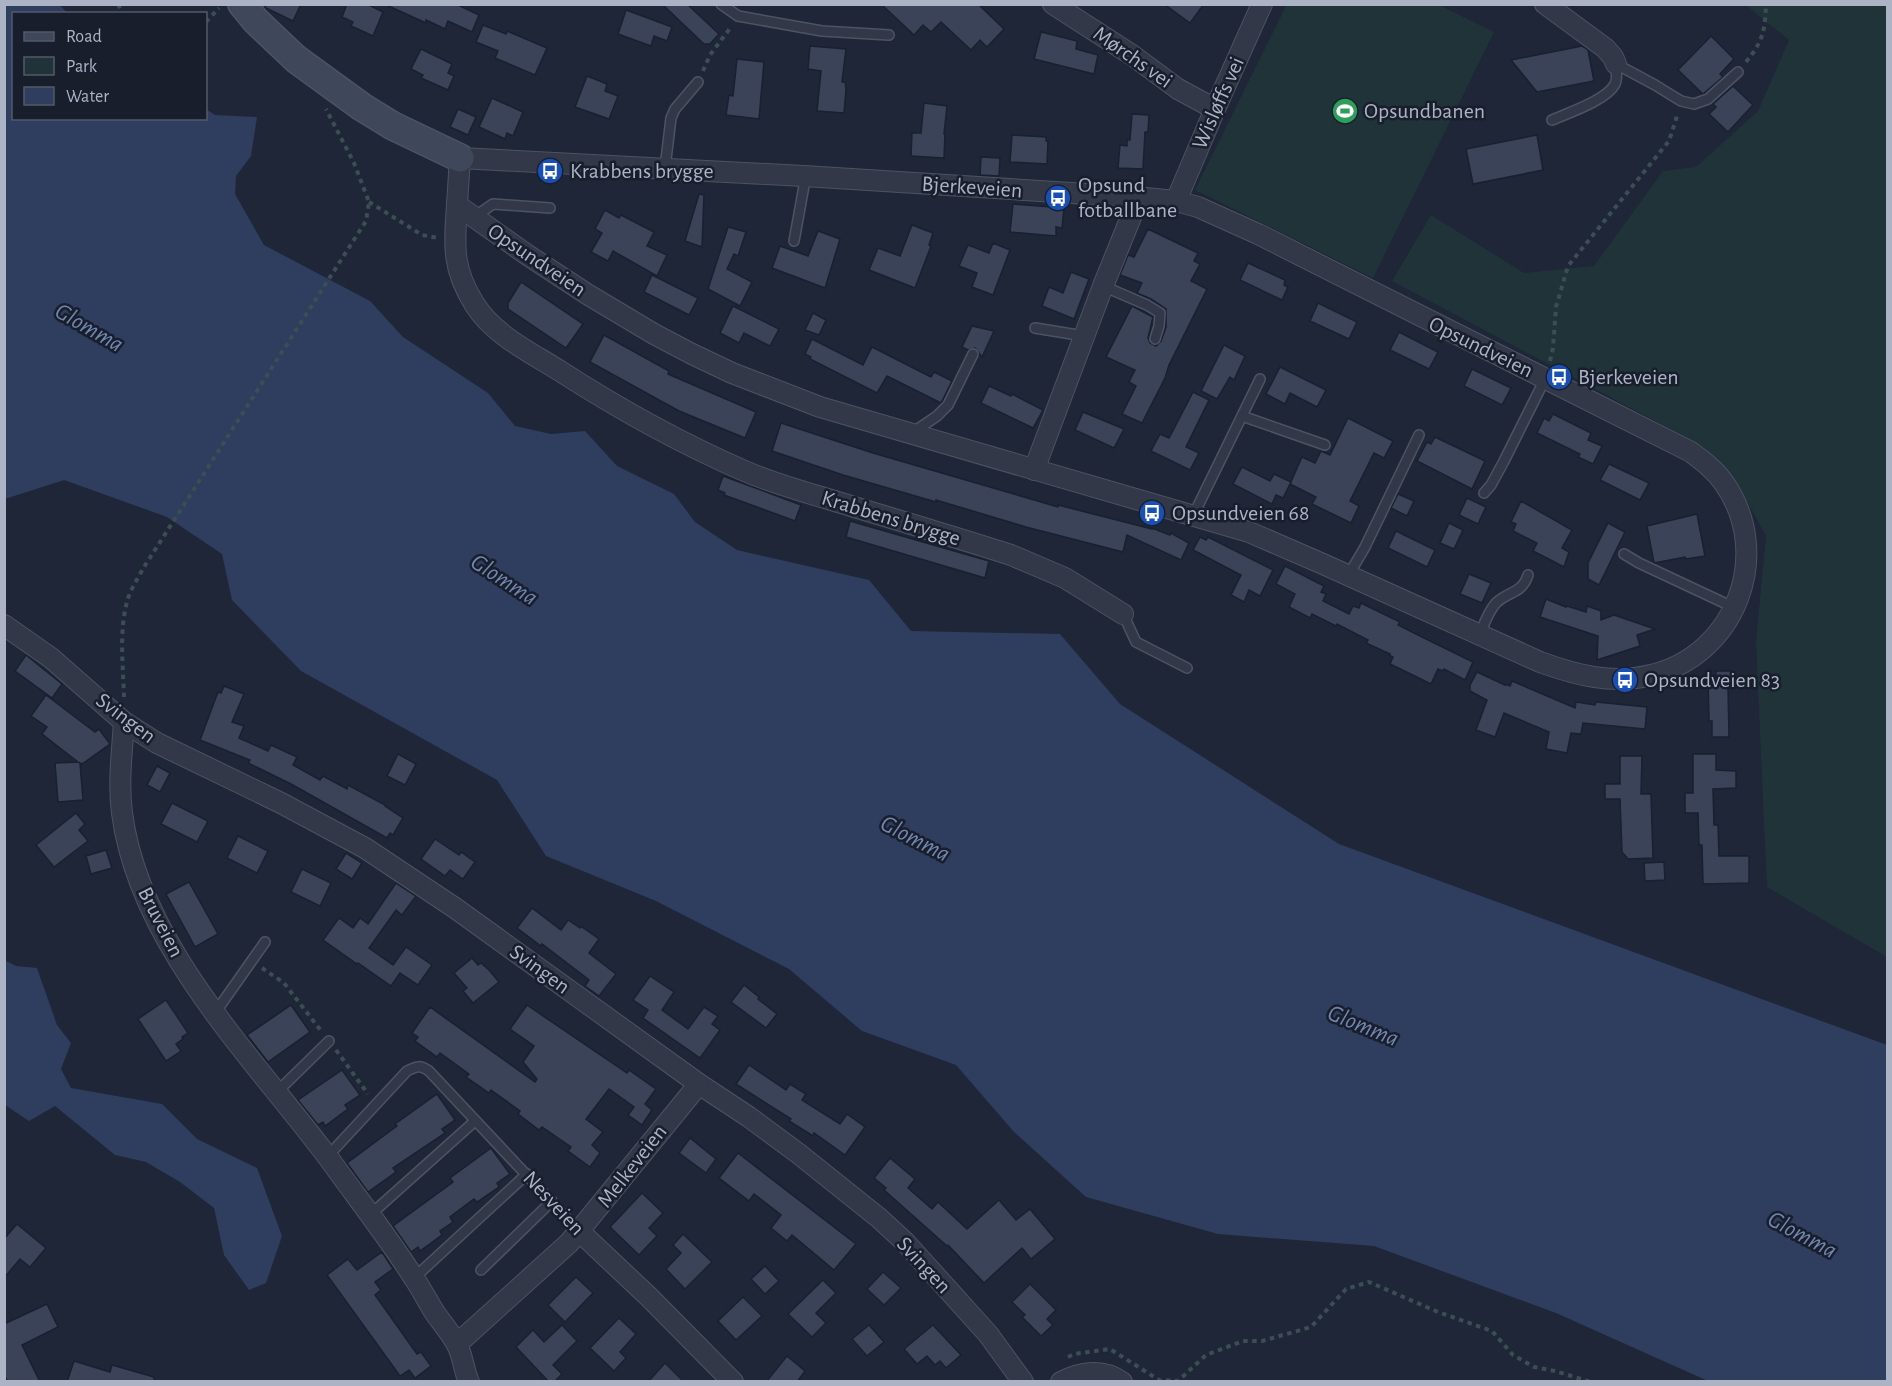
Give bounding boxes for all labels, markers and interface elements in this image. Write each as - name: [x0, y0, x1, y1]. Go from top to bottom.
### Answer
- legend: [12, 12, 207, 120]
- street label: Mørchs vei: [1090, 22, 1176, 92]
- text: Road: [66, 28, 102, 46]
- street label: Wisløffs vei: [1188, 54, 1248, 152]
- text: Park: [66, 58, 98, 76]
- text: Water: [66, 88, 109, 106]
- sports icon: Opsundbanen: [1330, 96, 1360, 126]
- place label: Opsundbanen: [1364, 100, 1485, 122]
- bus stop icon: Krabbens brygge: [535, 156, 565, 186]
- place label: Krabbens brygge: [570, 160, 714, 182]
- street label: Bjerkeveien: [921, 173, 1023, 201]
- place label: Opsund fotballbane: [1078, 174, 1177, 221]
- bus stop icon: Opsund fotballbane: [1043, 183, 1073, 213]
- street label: Opsundveien: [484, 219, 590, 301]
- water label: Glomma: [51, 299, 127, 357]
- street label: Opsundveien: [1425, 312, 1537, 382]
- bus stop icon: Bjerkeveien: [1544, 362, 1574, 392]
- place label: Bjerkeveien: [1578, 366, 1679, 388]
- street label: Krabbens brygge: [819, 486, 963, 550]
- bus stop icon: Opsundveien 68: [1137, 498, 1167, 528]
- place label: Opsundveien 68: [1172, 502, 1309, 524]
- water label: Glomma: [466, 550, 542, 610]
- bus stop icon: Opsundveien 83: [1610, 665, 1640, 695]
- place label: Opsundveien 83: [1644, 669, 1780, 691]
- street label: Svingen: [92, 689, 160, 747]
- water label: Glomma: [876, 811, 954, 867]
- street label: Bruveien: [134, 883, 188, 961]
- street label: Svingen: [506, 940, 574, 998]
- water label: Glomma: [1324, 1001, 1402, 1051]
- street label: Melkeveien: [593, 1121, 671, 1211]
- street label: Nesveien: [519, 1167, 589, 1239]
- water label: Glomma: [1764, 1207, 1840, 1263]
- street label: Svingen: [893, 1233, 955, 1297]

